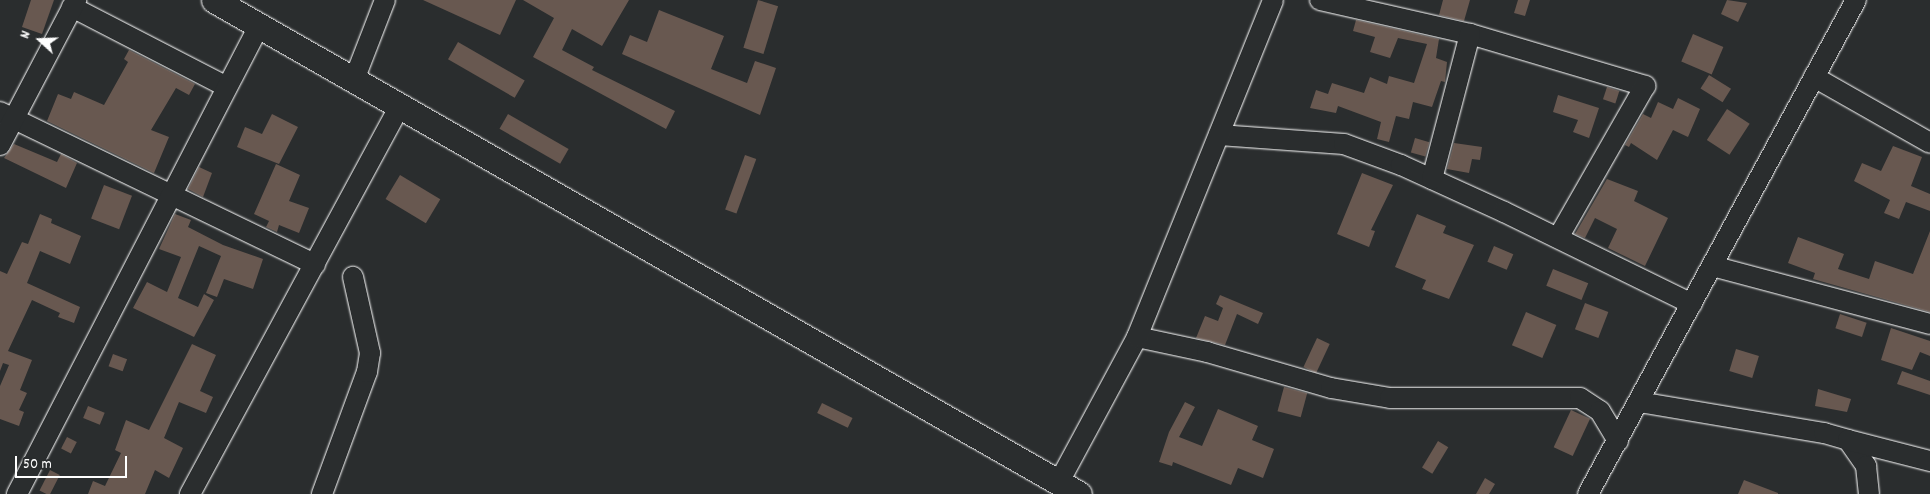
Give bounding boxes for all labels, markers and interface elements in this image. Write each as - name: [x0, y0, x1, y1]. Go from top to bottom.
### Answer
- north arrow: [15, 15, 65, 65]
- text: N: [15, 28, 36, 42]
- scale bar: [18, 446, 130, 478]
- text: 50 m: [23, 454, 52, 476]

